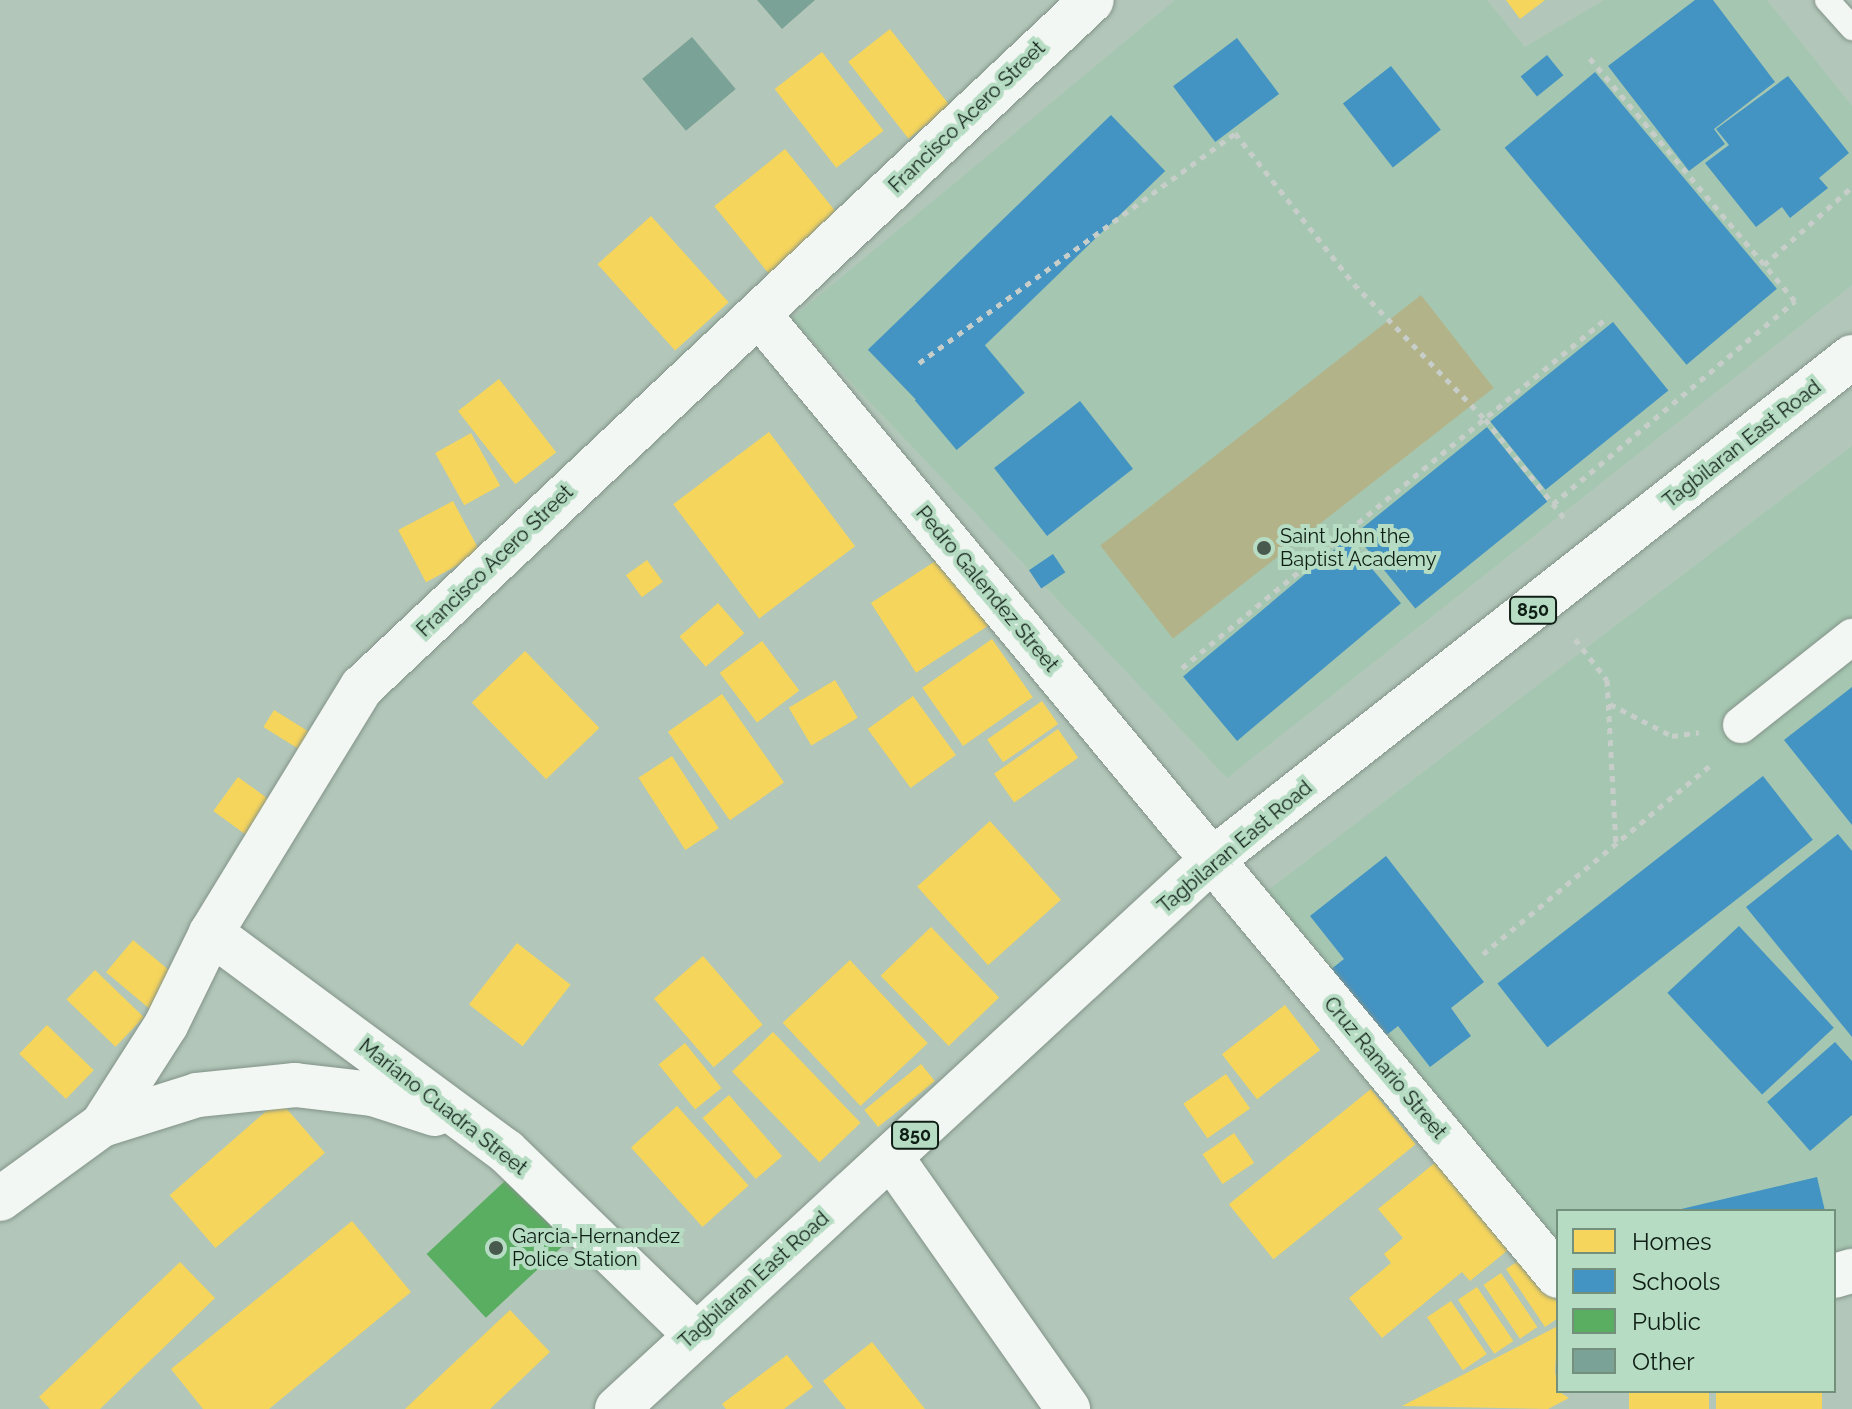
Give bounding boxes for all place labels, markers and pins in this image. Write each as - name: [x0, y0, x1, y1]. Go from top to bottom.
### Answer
- place label: Saint John the Baptist Academy: [1280, 524, 1437, 571]
- marker: Saint John the Baptist Academy: [1255, 539, 1273, 557]
- place label: Garcia-Hernandez Police Station: [512, 1224, 680, 1271]
- marker: Garcia-Hernandez Police Station: [487, 1239, 505, 1257]

